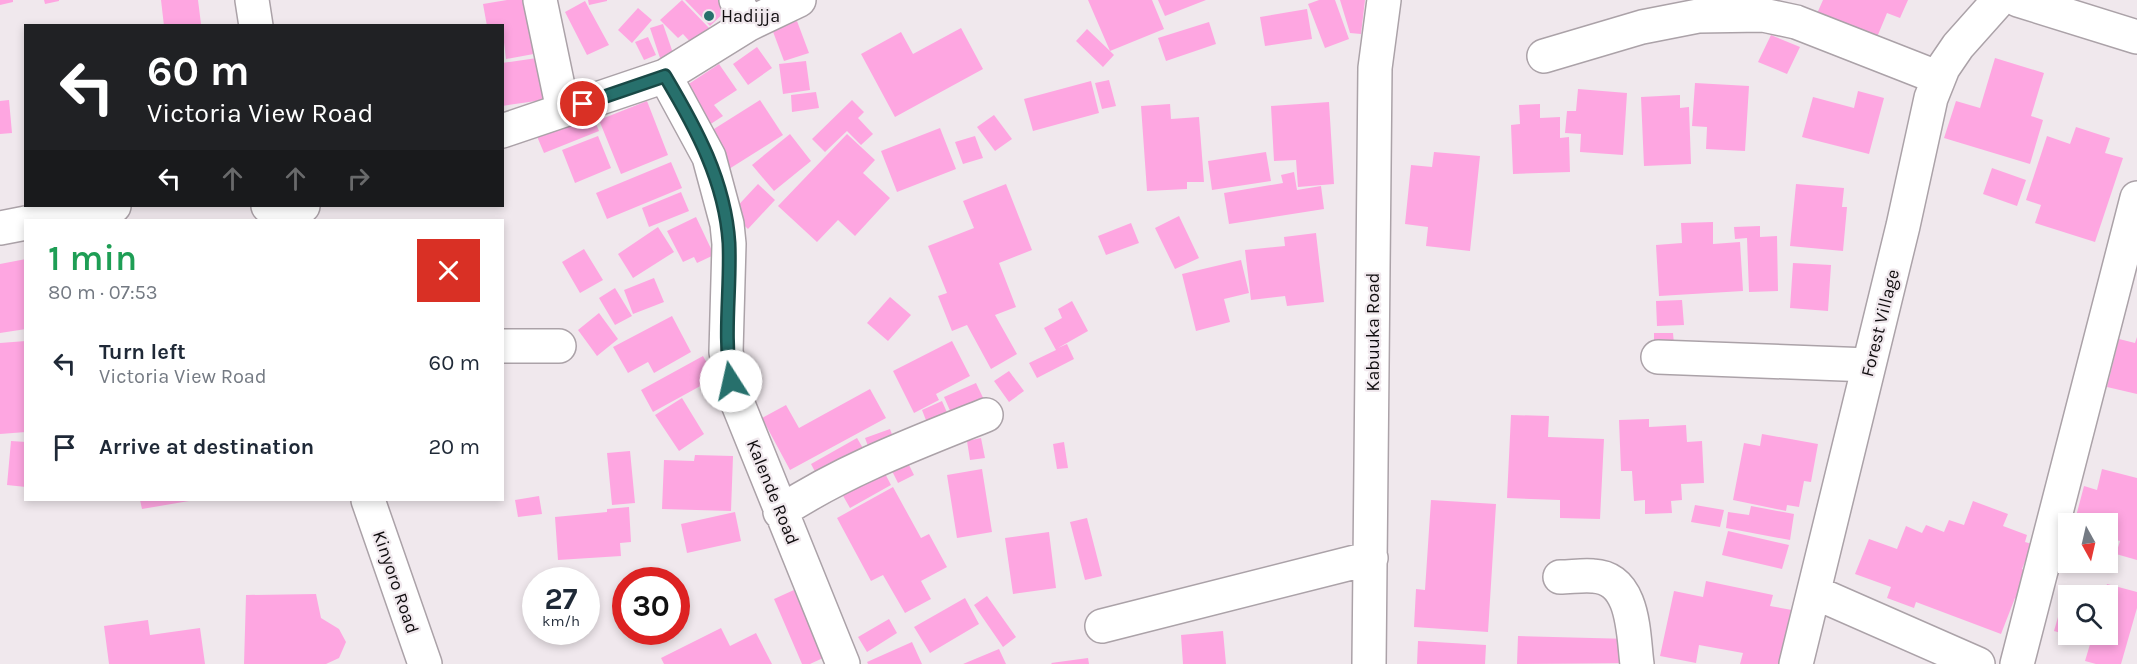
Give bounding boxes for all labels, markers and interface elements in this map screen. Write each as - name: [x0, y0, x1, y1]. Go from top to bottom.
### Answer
- place label: Hadijja: [721, 5, 780, 27]
- marker: Hadijja: [702, 9, 716, 23]
- text: 60 m: [147, 46, 250, 96]
- icon: left: [48, 48, 126, 126]
- pin: [557, 78, 608, 129]
- icon: arrive: [566, 87, 599, 120]
- text: Victoria View Road: [147, 97, 373, 129]
- icon: left: [153, 162, 186, 195]
- icon: ahead: [216, 162, 249, 195]
- icon: ahead: [279, 162, 312, 195]
- icon: right: [342, 162, 375, 195]
- text: 1 min: [48, 237, 137, 279]
- button: close: [417, 239, 480, 302]
- street label: Forest Village: [1856, 267, 1904, 379]
- street label: Kabuuka Road: [1362, 272, 1384, 392]
- text: 80 m · 07:53: [48, 281, 158, 304]
- text: Turn left: [99, 339, 186, 365]
- icon: left: [48, 347, 81, 380]
- position arrow: [699, 349, 763, 413]
- text: 60 m: [429, 350, 480, 376]
- text: Victoria View Road: [99, 365, 267, 388]
- icon: arrive: [48, 431, 81, 464]
- text: Arrive at destination: [99, 434, 314, 460]
- text: 20 m: [428, 434, 480, 460]
- street label: Kalende Road: [742, 436, 804, 548]
- north arrow: [2058, 513, 2118, 573]
- map controls: [2058, 513, 2118, 645]
- street label: Kinyoro Road: [368, 528, 424, 636]
- speed limit sign: 30: [612, 567, 690, 645]
- text: 27: [544, 581, 578, 617]
- button: search: [2058, 585, 2118, 645]
- text: km/h: [542, 612, 580, 630]

